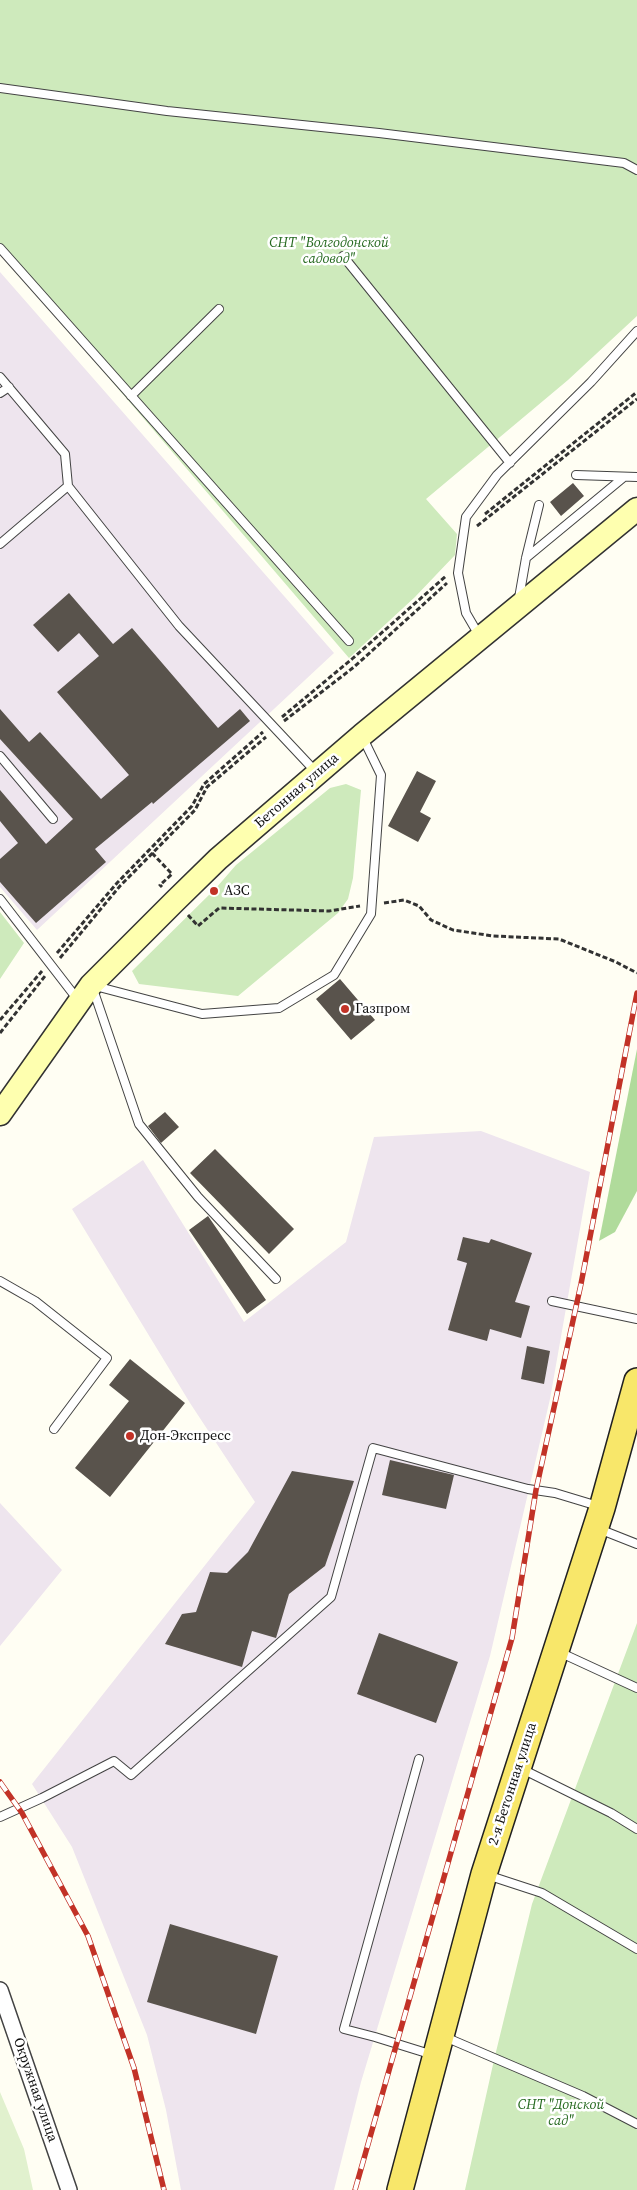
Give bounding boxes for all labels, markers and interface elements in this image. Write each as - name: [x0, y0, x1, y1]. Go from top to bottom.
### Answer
- park label: СНТ "Волгодонской садовод": [269, 235, 389, 268]
- street label: Бетонная улица: [252, 750, 342, 832]
- place label: АЗС: [224, 883, 250, 899]
- marker: АЗС: [208, 885, 220, 897]
- place label: Газпром: [355, 1001, 410, 1017]
- marker: Газпром: [339, 1003, 351, 1015]
- place label: Дон-Экспресс: [140, 1428, 231, 1444]
- marker: Дон-Экспресс: [124, 1430, 136, 1442]
- street label: 2-я Бетонная улица: [485, 1721, 541, 1847]
- street label: Окружная улица: [9, 2036, 61, 2144]
- park label: СНТ "Донской сад": [518, 2097, 604, 2130]

